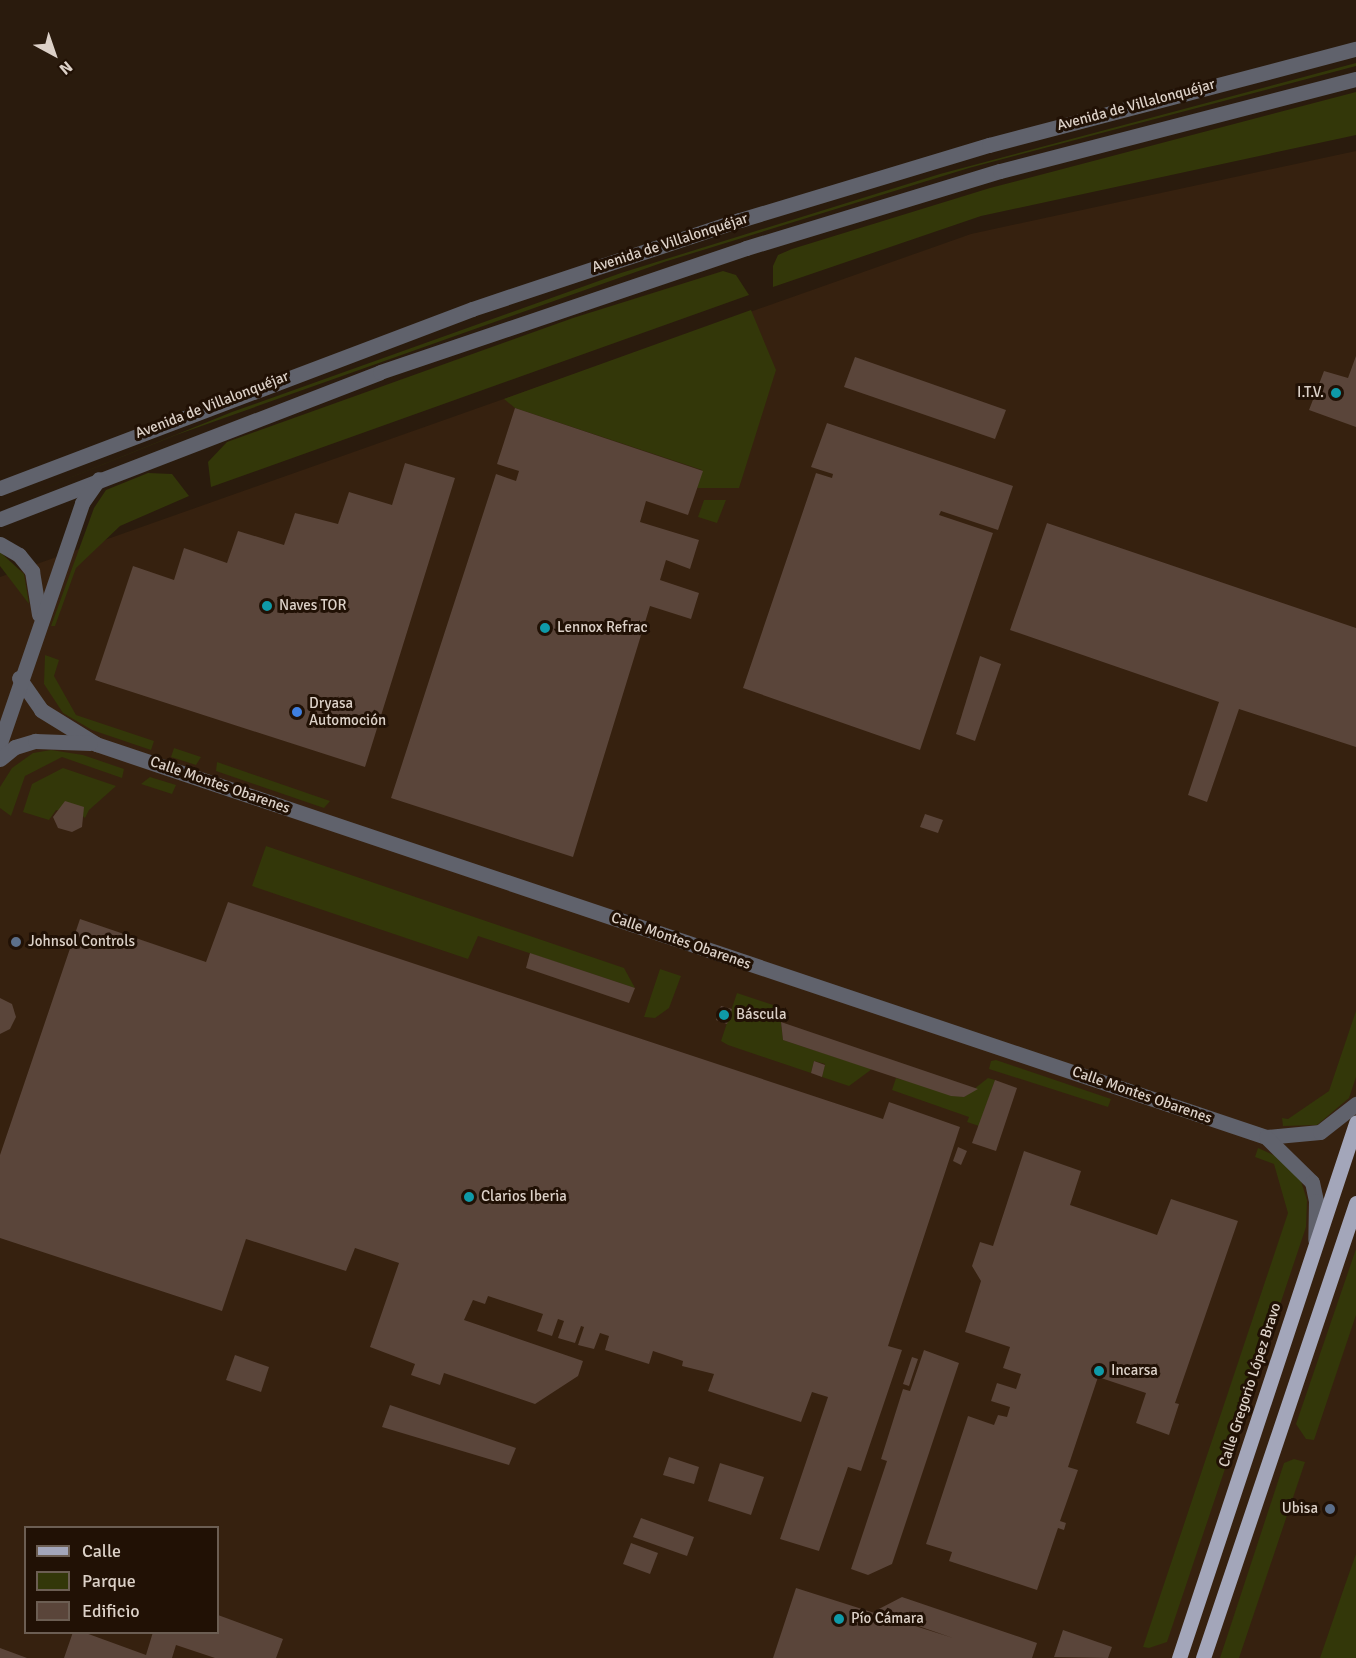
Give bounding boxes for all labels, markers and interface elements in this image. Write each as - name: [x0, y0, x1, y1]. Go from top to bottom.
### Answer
- north arrow: [24, 24, 84, 84]
- text: N: [55, 57, 76, 79]
- street label: Avenida de Villalonquéjar: [1055, 75, 1217, 135]
- street label: Avenida de Villalonquéjar: [590, 209, 750, 277]
- street label: Avenida de Villalonquéjar: [133, 367, 291, 443]
- place label: I.T.V.: [1297, 384, 1324, 402]
- marker: I.T.V.: [1329, 386, 1343, 400]
- place label: Naves TOR: [279, 597, 346, 615]
- marker: Naves TOR: [260, 599, 274, 613]
- place label: Lennox Refrac: [557, 619, 648, 637]
- marker: Lennox Refrac: [538, 621, 552, 635]
- place label: Dryasa Automoción: [309, 694, 386, 729]
- marker: Dryasa Automoción: [290, 705, 304, 719]
- street label: Calle Montes Obarenes: [148, 753, 292, 817]
- street label: Calle Montes Obarenes: [609, 909, 753, 973]
- place label: Johnsol Controls: [28, 933, 135, 951]
- marker: Johnsol Controls: [9, 935, 23, 949]
- place label: Báscula: [736, 1006, 787, 1024]
- marker: Báscula: [717, 1008, 731, 1022]
- street label: Calle Montes Obarenes: [1070, 1063, 1214, 1127]
- place label: Clarios Iberia: [481, 1188, 567, 1206]
- marker: Clarios Iberia: [462, 1190, 476, 1204]
- street label: Calle Gregorio López Bravo: [1215, 1301, 1285, 1469]
- place label: Incarsa: [1111, 1362, 1158, 1380]
- marker: Incarsa: [1092, 1364, 1106, 1378]
- place label: Ubisa: [1282, 1500, 1318, 1518]
- marker: Ubisa: [1323, 1502, 1337, 1516]
- legend: [24, 1526, 219, 1634]
- text: Calle: [82, 1540, 121, 1562]
- text: Parque: [82, 1570, 136, 1592]
- text: Edificio: [82, 1600, 140, 1622]
- place label: Pío Cámara: [851, 1610, 924, 1628]
- marker: Pío Cámara: [832, 1612, 846, 1626]

